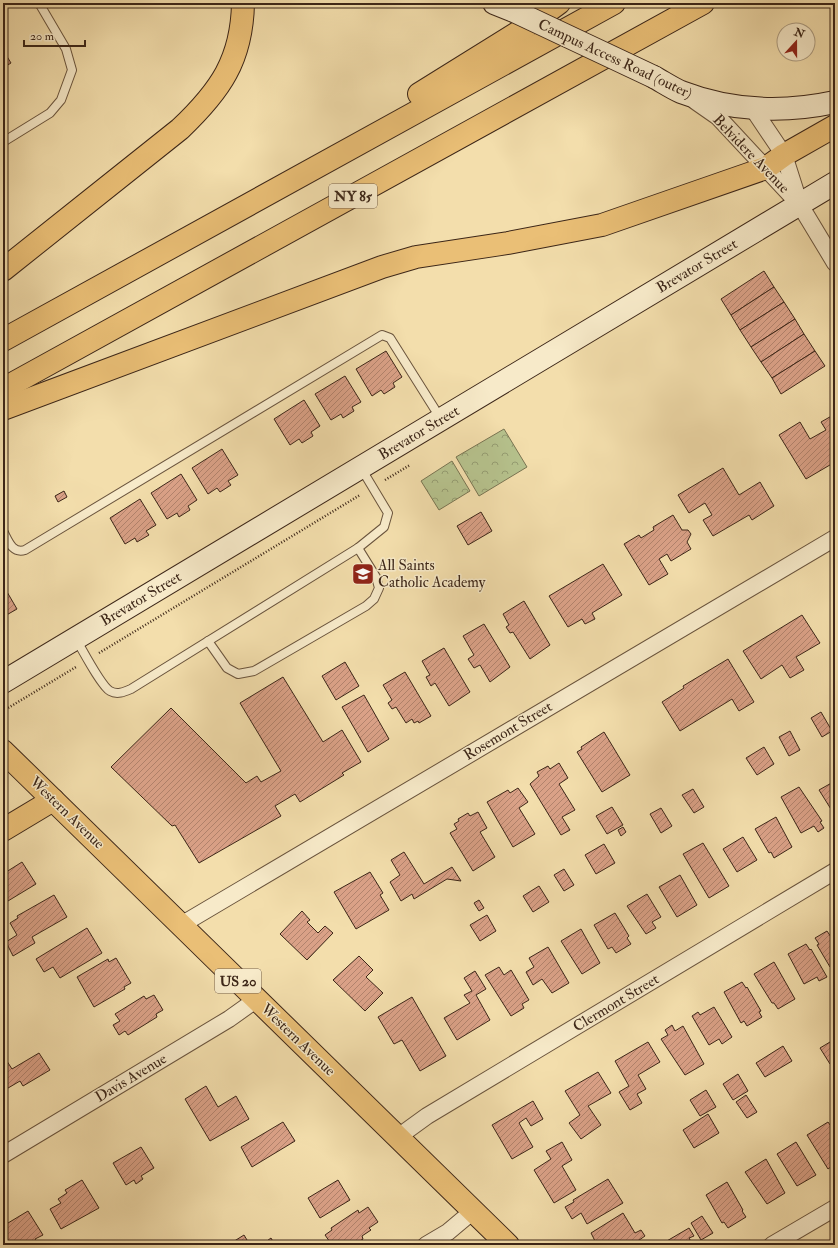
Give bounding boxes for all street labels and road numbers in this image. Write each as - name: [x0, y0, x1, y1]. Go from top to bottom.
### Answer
- street label: Campus Access Road (outer): [534, 15, 695, 104]
- street label: Belvidere Avenue: [709, 111, 793, 197]
- road number: NY 85: [329, 184, 377, 208]
- street label: Brevator Street: [653, 234, 741, 298]
- street label: Brevator Street: [375, 401, 463, 465]
- street label: Brevator Street: [97, 567, 185, 631]
- street label: Rosemont Street: [460, 697, 556, 765]
- street label: Western Avenue: [25, 772, 108, 853]
- road number: US 20: [215, 969, 261, 993]
- street label: Clermont Street: [569, 970, 663, 1036]
- street label: Western Avenue: [256, 999, 339, 1080]
- street label: Davis Avenue: [92, 1049, 170, 1107]

